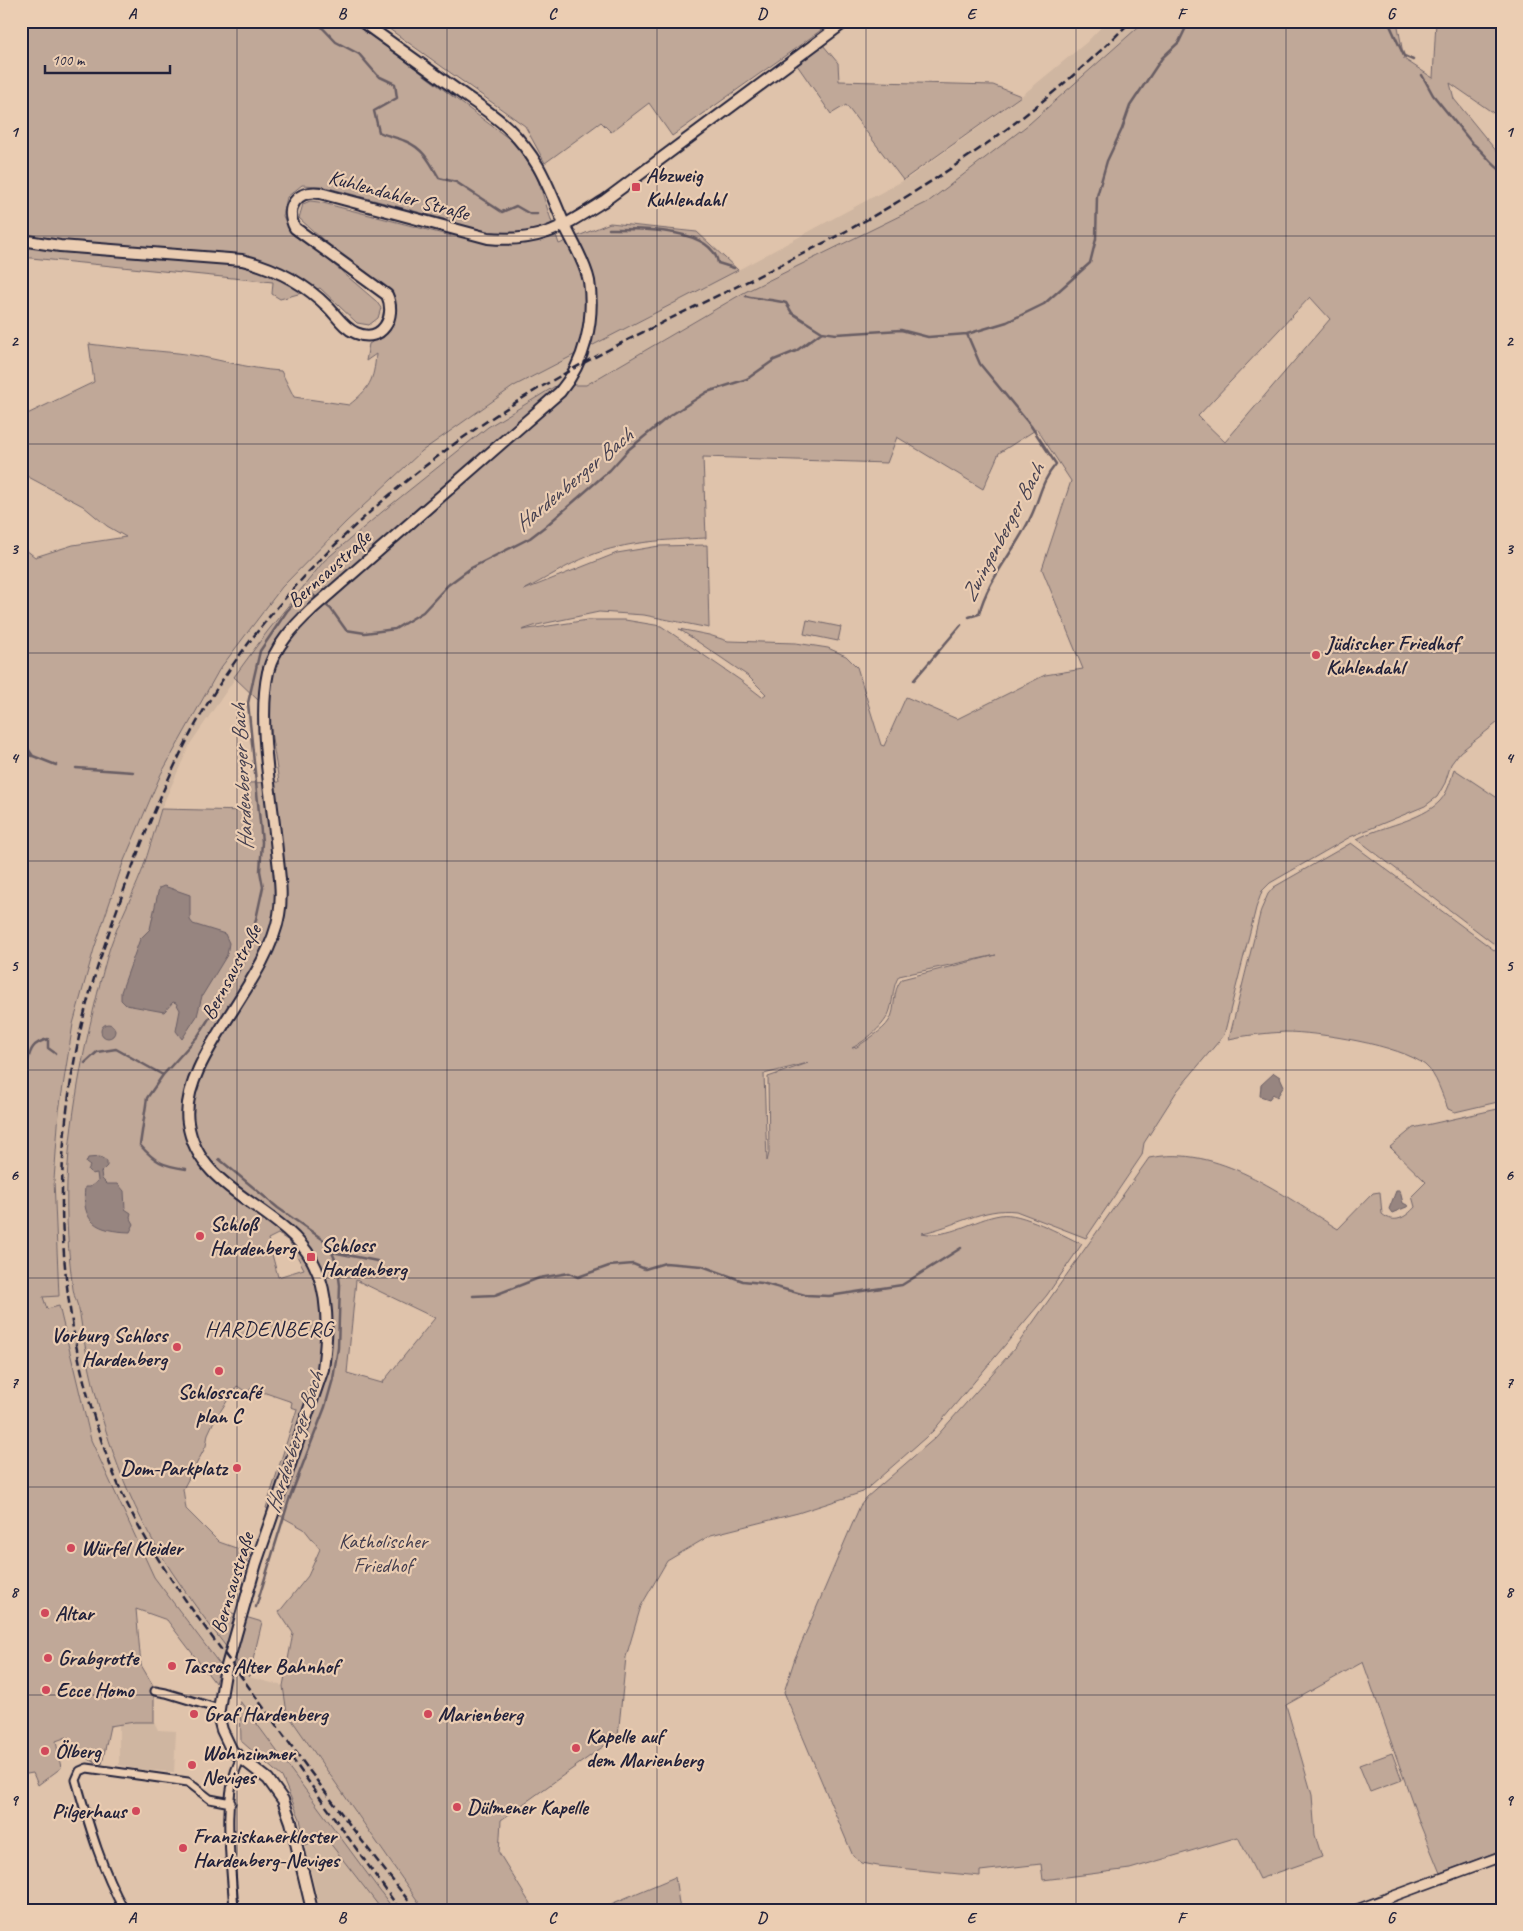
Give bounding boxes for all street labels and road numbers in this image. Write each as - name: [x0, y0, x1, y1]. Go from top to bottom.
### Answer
- street label: Kuhlendahler Straße: [326, 164, 474, 227]
- street label: Bernsaustraße: [282, 523, 378, 614]
- street label: Bernsaustraße: [195, 918, 268, 1024]
- street label: Bernsaustraße: [204, 1527, 260, 1637]

